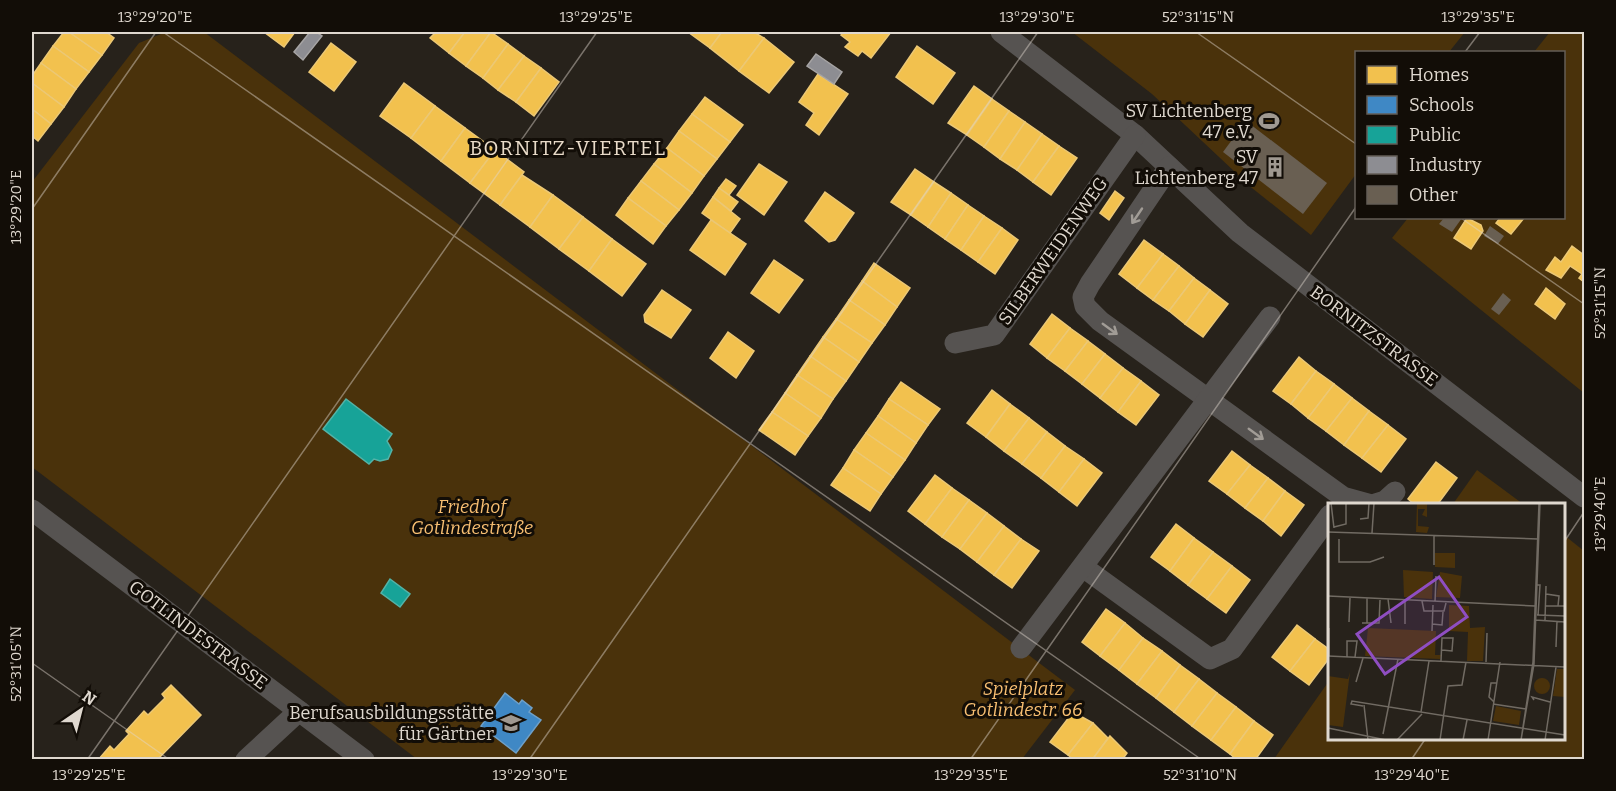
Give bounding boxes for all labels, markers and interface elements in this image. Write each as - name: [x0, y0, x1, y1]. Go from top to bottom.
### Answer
- text: 13°29'20"E: [118, 8, 192, 26]
- text: 13°29'25"E: [559, 8, 633, 26]
- text: 13°29'30"E: [999, 8, 1075, 26]
- text: 52°31'15"N: [1162, 8, 1234, 26]
- text: 13°29'35"E: [1441, 8, 1515, 26]
- legend: [1355, 51, 1565, 219]
- text: Homes: [1409, 64, 1469, 86]
- text: Schools: [1409, 94, 1474, 116]
- place label: SV Lichtenberg 47 e.V.: [1126, 100, 1252, 143]
- sports icon: SV Lichtenberg 47 e.V.: [1257, 109, 1281, 133]
- text: Public: [1409, 124, 1461, 146]
- district label: BORNITZ-VIERTEL: [469, 136, 667, 160]
- place label: SV Lichtenberg 47: [1135, 146, 1259, 189]
- text: Industry: [1409, 154, 1482, 176]
- building icon: SV Lichtenberg 47: [1263, 155, 1287, 179]
- text: 13°29'20"E: [7, 170, 25, 244]
- street label: SILBERWEIDENWEG: [994, 173, 1112, 329]
- text: Other: [1409, 184, 1458, 206]
- one-way arrow: [1131, 207, 1143, 224]
- text: 52°31'15"N: [1591, 267, 1609, 339]
- street label: BORNITZSTRASSE: [1306, 281, 1442, 391]
- one-way arrow: [1102, 323, 1118, 335]
- one-way arrow: [1248, 428, 1264, 440]
- text: 13°29'40"E: [1591, 476, 1609, 552]
- park label: Friedhof Gotlindestraße: [411, 496, 533, 539]
- inset map: [1328, 503, 1565, 740]
- street label: GOTLINDESTRASSE: [124, 576, 272, 694]
- text: 52°31'05"N: [7, 626, 25, 702]
- park label: Spielplatz Gotlindestr. 66: [964, 678, 1082, 721]
- north arrow: [51, 680, 111, 740]
- text: N: [79, 687, 100, 709]
- place label: Berufsausbildungsstätte für Gärtner: [289, 702, 494, 745]
- school or university icon: Berufsausbildungsstätte für Gärtner: [499, 711, 523, 735]
- text: 13°29'25"E: [52, 766, 126, 784]
- text: 13°29'30"E: [492, 766, 568, 784]
- text: 13°29'35"E: [934, 766, 1008, 784]
- text: 52°31'10"N: [1163, 766, 1237, 784]
- text: 13°29'40"E: [1374, 766, 1450, 784]

